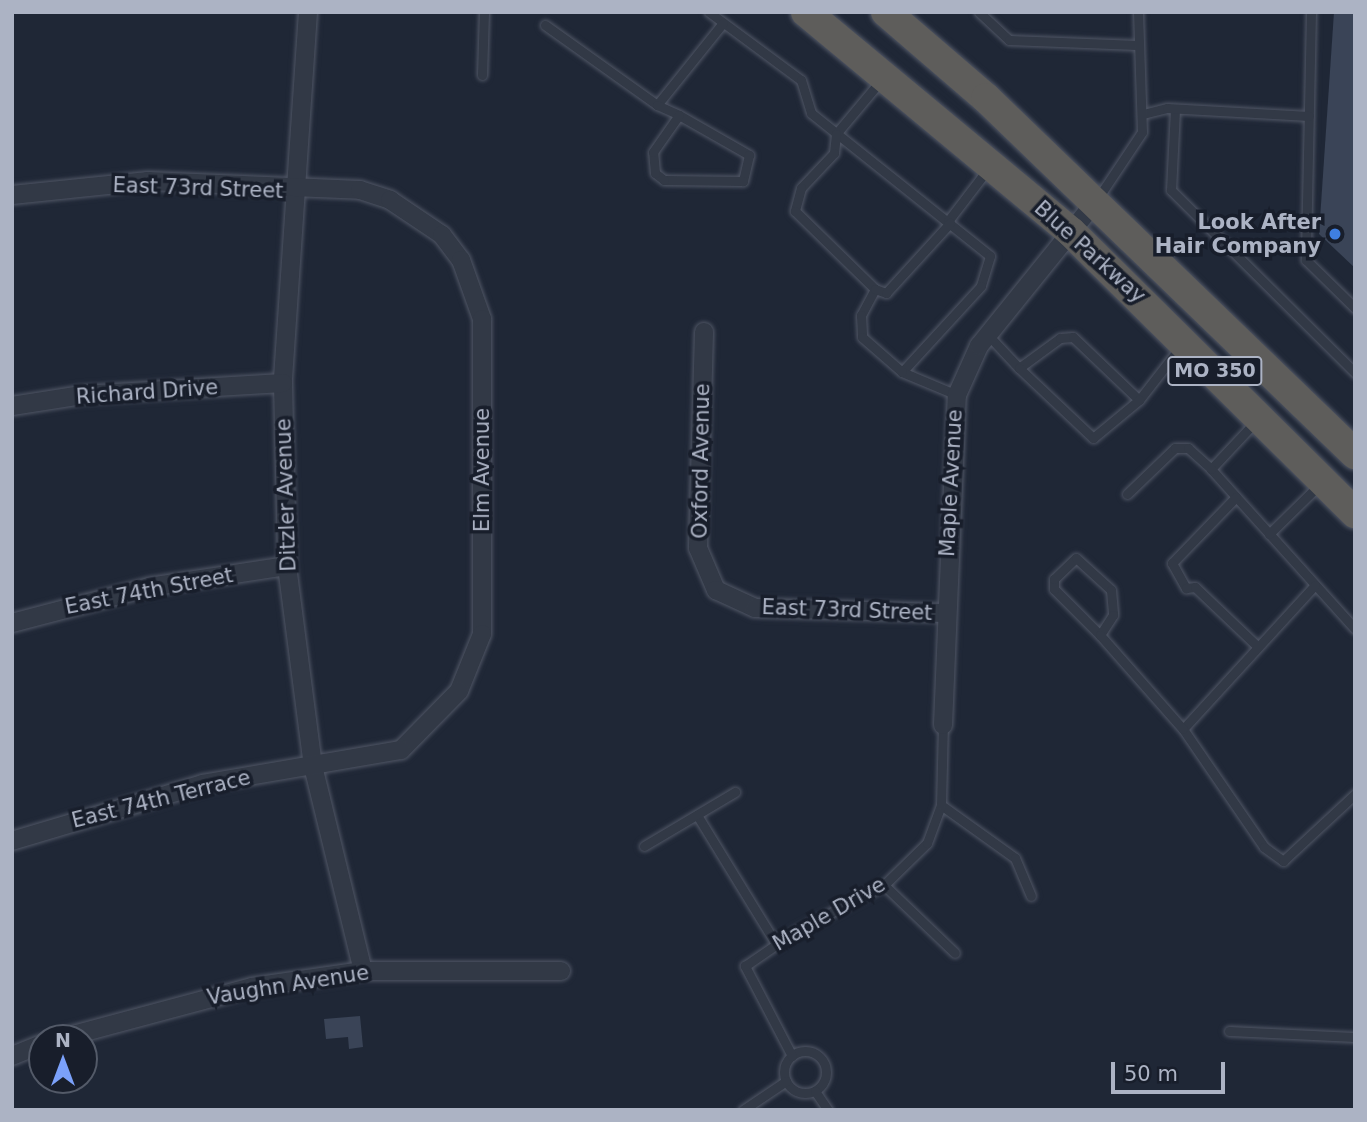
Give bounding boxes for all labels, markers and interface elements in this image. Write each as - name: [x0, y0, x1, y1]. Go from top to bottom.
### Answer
- street label: East 73rd Street: [112, 172, 284, 204]
- street label: Blue Parkway: [1029, 195, 1151, 309]
- place label: Look After Hair Company: [1155, 209, 1321, 259]
- marker: Look After Hair Company: [1327, 226, 1343, 242]
- road number: MO 350: [1166, 356, 1264, 386]
- street label: Richard Drive: [75, 374, 219, 410]
- street label: Oxford Avenue: [687, 383, 715, 539]
- street label: Elm Avenue: [469, 408, 495, 532]
- street label: Maple Avenue: [935, 409, 967, 557]
- street label: Ditzler Avenue: [271, 418, 301, 572]
- street label: East 74th Street: [63, 562, 235, 620]
- street label: East 73rd Street: [761, 594, 933, 626]
- street label: East 74th Terrace: [69, 765, 253, 833]
- street label: Maple Drive: [768, 872, 890, 956]
- street label: Vaughn Avenue: [205, 960, 371, 1010]
- north arrow: [28, 1024, 98, 1094]
- text: N: [55, 1029, 71, 1051]
- scale bar: [1115, 1048, 1229, 1092]
- text: 50 m: [1124, 1062, 1178, 1086]

